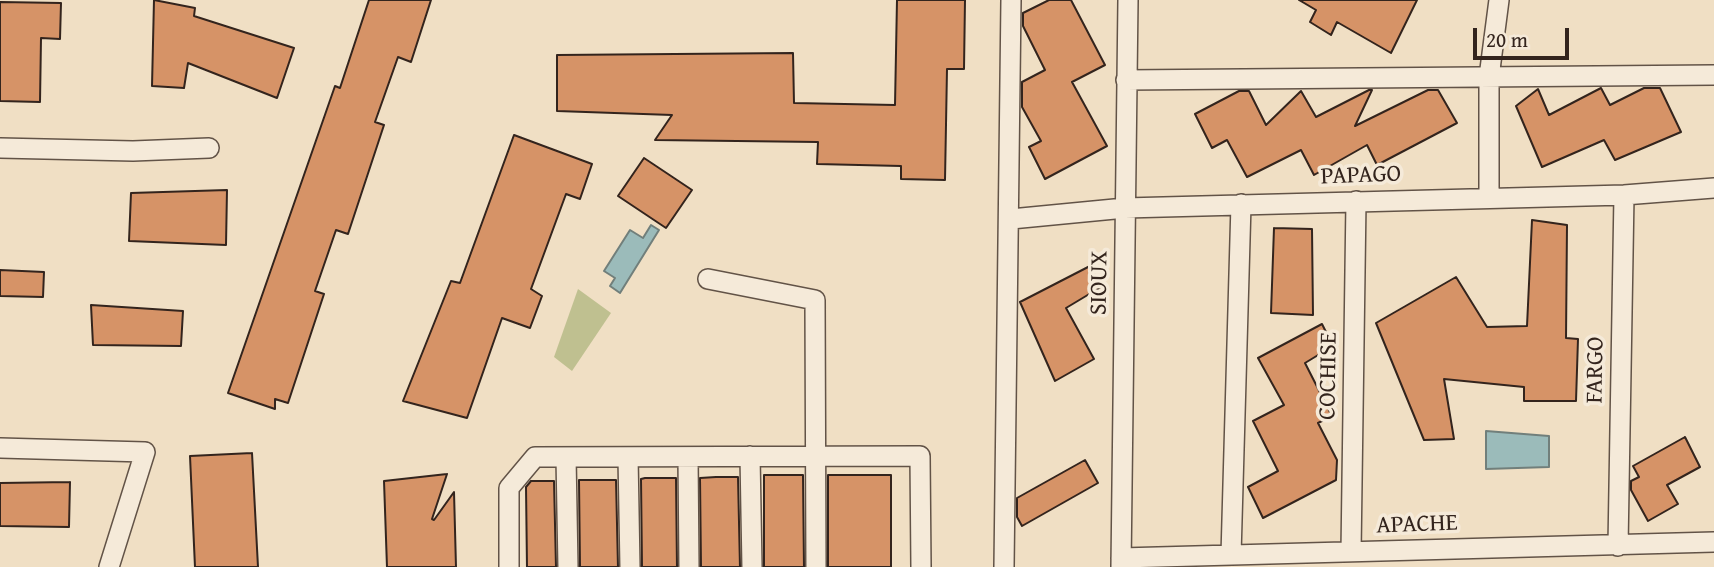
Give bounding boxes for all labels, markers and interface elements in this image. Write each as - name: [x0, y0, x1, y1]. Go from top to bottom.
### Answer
- scale bar: [1476, 14, 1572, 58]
- text: 20 m: [1486, 24, 1528, 55]
- street label: PAPAGO: [1320, 160, 1402, 192]
- street label: SIOUX: [1085, 251, 1115, 315]
- street label: COCHISE: [1314, 332, 1344, 420]
- street label: FARGO: [1581, 336, 1611, 404]
- street label: APACHE: [1376, 509, 1458, 541]

